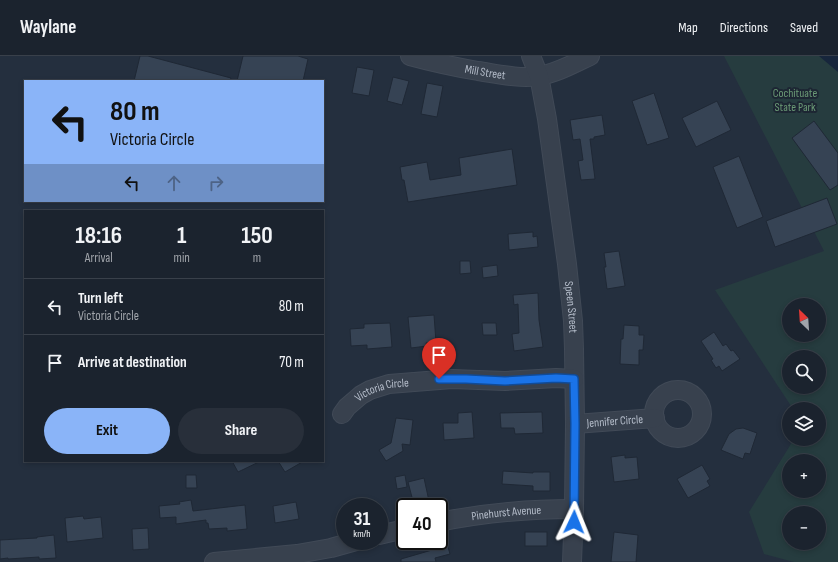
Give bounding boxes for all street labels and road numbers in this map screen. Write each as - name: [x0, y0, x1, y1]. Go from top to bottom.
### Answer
- street label: Mill Street: [464, 61, 507, 83]
- street label: Speen Street: [561, 280, 581, 334]
- street label: Victoria Circle: [351, 375, 410, 405]
- street label: Jennifer Circle: [585, 411, 644, 431]
- street label: Pinehurst Avenue: [470, 502, 542, 524]

